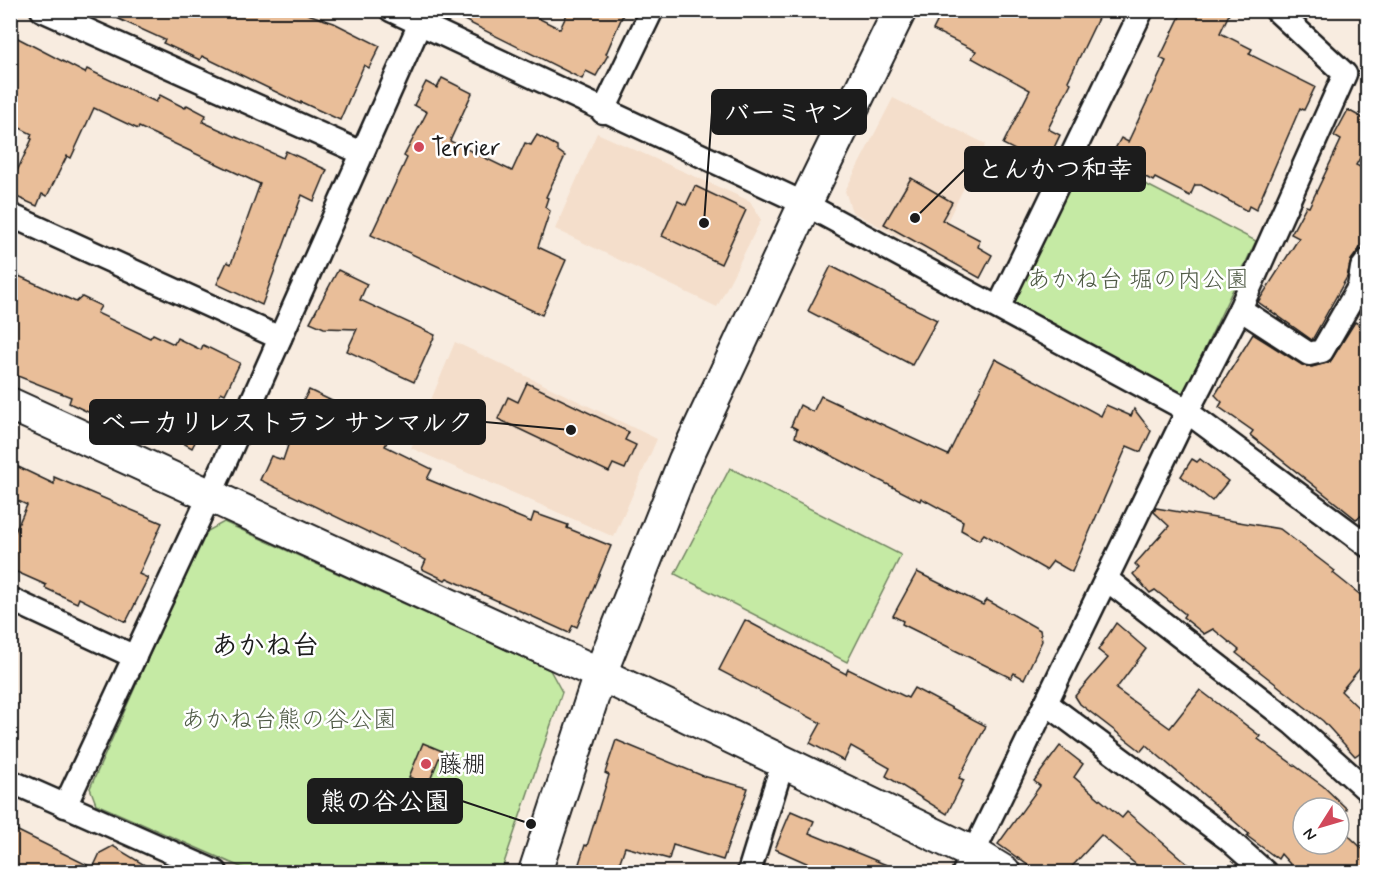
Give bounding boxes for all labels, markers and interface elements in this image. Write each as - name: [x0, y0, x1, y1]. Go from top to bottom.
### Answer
- callout: バーミヤン: [712, 90, 866, 134]
- text: バーミヤン: [724, 97, 854, 131]
- place label: Terrier: [431, 133, 501, 164]
- marker: Terrier: [412, 140, 426, 154]
- callout: とんかつ和幸: [965, 147, 1145, 191]
- text: とんかつ和幸: [977, 154, 1133, 188]
- park label: あかね台 堀の内公園: [1027, 265, 1249, 296]
- callout: ベーカリレストラン サンマルク: [90, 400, 485, 444]
- text: ベーカリレストラン サンマルク: [100, 407, 474, 441]
- district label: あかね台: [211, 629, 319, 664]
- park label: あかね台熊の谷公園: [181, 705, 397, 736]
- place label: 藤棚: [438, 750, 486, 781]
- marker: 藤棚: [419, 757, 433, 771]
- callout: 熊の谷公園: [308, 779, 462, 823]
- text: 熊の谷公園: [320, 786, 450, 820]
- north arrow: [1291, 796, 1351, 856]
- text: N: [1299, 824, 1322, 845]

